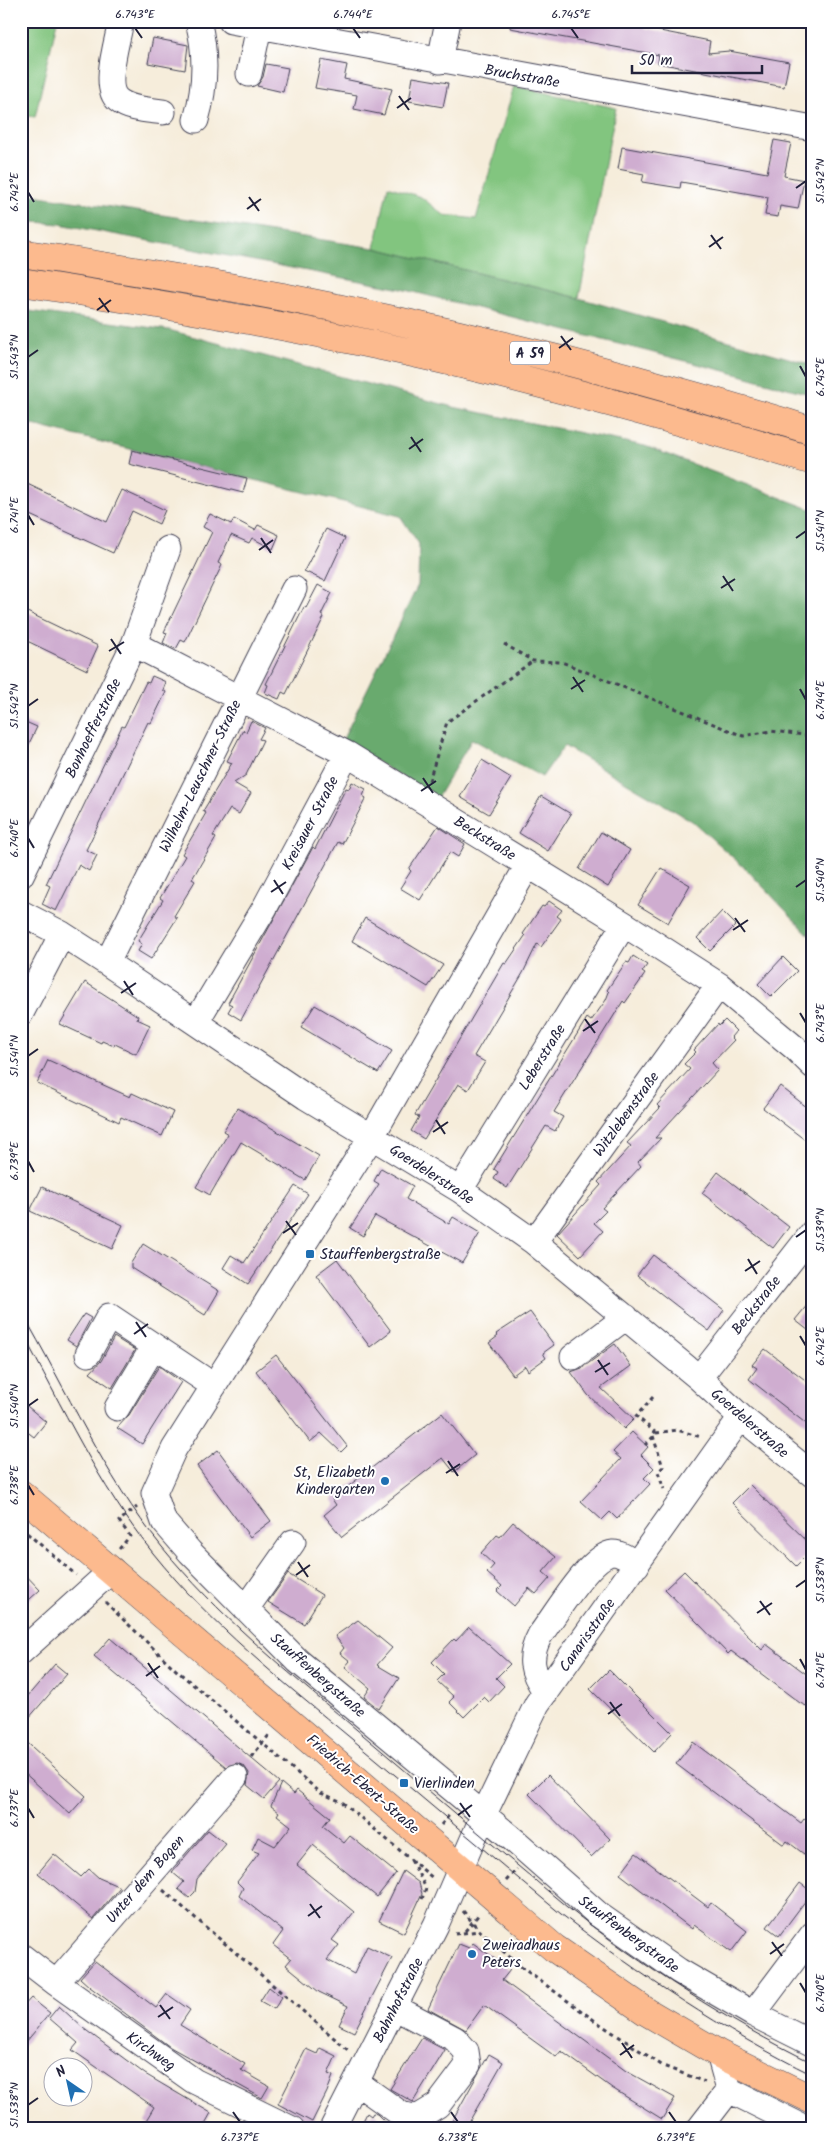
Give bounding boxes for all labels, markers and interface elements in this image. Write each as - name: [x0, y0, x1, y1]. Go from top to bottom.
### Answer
- text: 6.743°E: [115, 5, 156, 24]
- text: 6.744°E: [333, 5, 374, 24]
- text: 6.745°E: [551, 5, 592, 24]
- scale bar: [632, 42, 762, 74]
- text: 50 m: [639, 49, 673, 73]
- street label: Bruchstraße: [482, 59, 562, 95]
- text: 51.542°N: [811, 158, 830, 204]
- text: 6.742°E: [5, 171, 24, 212]
- text: 51.543°N: [5, 334, 24, 380]
- road number: A 59: [510, 342, 550, 364]
- text: 6.745°E: [811, 356, 830, 397]
- text: 6.741°E: [5, 496, 24, 533]
- text: 51.541°N: [811, 510, 830, 552]
- street label: Bonhoefferstraße: [59, 674, 129, 783]
- text: 6.744°E: [811, 679, 830, 720]
- text: 51.542°N: [5, 683, 24, 729]
- street label: Wilhelm-Leuschner-Straße: [153, 696, 248, 857]
- street label: Kreisauer Straße: [276, 772, 346, 875]
- street label: Beckstraße: [449, 810, 521, 868]
- text: 6.740°E: [5, 818, 24, 857]
- text: 51.540°N: [811, 858, 830, 902]
- text: 6.743°E: [811, 1002, 830, 1043]
- street label: Leberstraße: [513, 1019, 573, 1095]
- text: 51.541°N: [5, 1035, 24, 1077]
- street label: Witzlebenstraße: [588, 1067, 666, 1162]
- street label: Goerdelerstraße: [384, 1138, 479, 1211]
- text: 6.739°E: [5, 1141, 24, 1180]
- text: 51.539°N: [811, 1208, 830, 1252]
- place label: Stauffenbergstraße: [320, 1243, 441, 1267]
- marker: Stauffenbergstraße: [304, 1248, 316, 1260]
- street label: Beckstraße: [726, 1271, 788, 1340]
- text: 6.742°E: [811, 1325, 830, 1366]
- street label: Goerdelerstraße: [705, 1383, 794, 1465]
- text: 51.540°N: [5, 1384, 24, 1428]
- place label: St, Elizabeth Kindergarten: [294, 1461, 375, 1502]
- text: 6.738°E: [5, 1464, 24, 1505]
- marker: St, Elizabeth Kindergarten: [379, 1475, 391, 1487]
- text: 51.538°N: [811, 1557, 830, 1603]
- street label: Canarisstraße: [553, 1593, 622, 1678]
- street label: Stauffenbergstraße: [264, 1627, 371, 1724]
- text: 6.741°E: [811, 1651, 830, 1688]
- street label: Friedrich-Ebert-Straße: [300, 1729, 424, 1841]
- place label: Vierlinden: [414, 1772, 475, 1796]
- marker: Vierlinden: [398, 1777, 410, 1789]
- text: 6.737°E: [5, 1788, 24, 1827]
- street label: Unter dem Bogen: [100, 1830, 191, 1929]
- street label: Stauffenbergstraße: [573, 1890, 684, 1980]
- place label: Zweiradhaus Peters: [482, 1934, 560, 1975]
- marker: Zweiradhaus Peters: [466, 1948, 478, 1960]
- street label: Bahnhofstraße: [367, 1953, 431, 2047]
- text: 6.740°E: [811, 1973, 830, 2012]
- street label: Kirchweg: [121, 2026, 180, 2078]
- north arrow: [42, 2058, 92, 2108]
- text: N: [51, 2060, 71, 2084]
- text: 51.538°N: [5, 2082, 24, 2128]
- text: 6.737°E: [221, 2128, 260, 2147]
- text: 6.738°E: [438, 2128, 479, 2147]
- text: 6.739°E: [657, 2128, 696, 2147]

